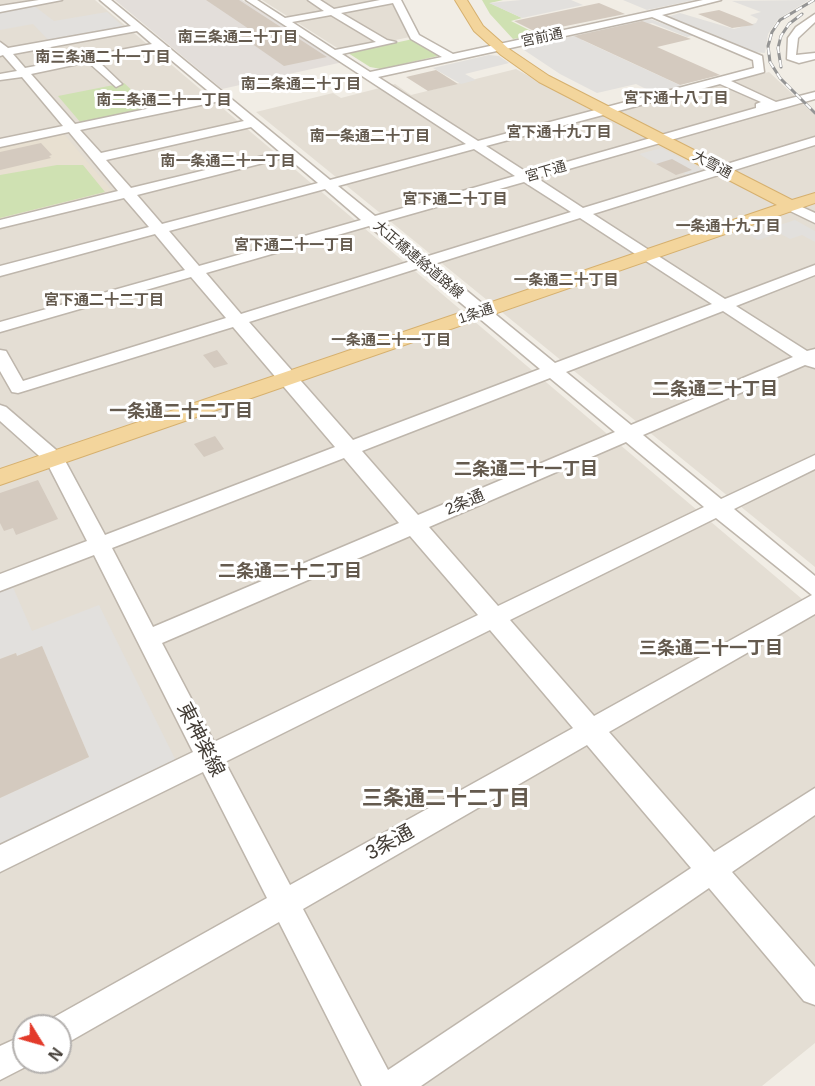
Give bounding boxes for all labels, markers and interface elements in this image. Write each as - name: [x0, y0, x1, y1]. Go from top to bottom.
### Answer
- street label: 宮前通: [520, 25, 564, 51]
- district label: 南三条通二十丁目: [178, 29, 298, 47]
- district label: 南三条通二十一丁目: [36, 49, 170, 67]
- district label: 南二条通二十丁目: [241, 76, 361, 94]
- district label: 宮下通十八丁目: [624, 90, 728, 108]
- district label: 南二条通二十一丁目: [97, 92, 231, 110]
- district label: 宮下通十九丁目: [507, 124, 611, 142]
- district label: 南一条通二十丁目: [310, 128, 430, 146]
- street label: 大雪通: [690, 148, 734, 182]
- district label: 南一条通二十一丁目: [161, 153, 295, 171]
- street label: 宮下通: [523, 158, 569, 186]
- district label: 宮下通二十丁目: [403, 191, 507, 209]
- street label: 大正橋連絡道路線: [370, 218, 466, 302]
- district label: 一条通十九丁目: [676, 218, 780, 236]
- district label: 宮下通二十一丁目: [234, 237, 354, 255]
- district label: 一条通二十丁目: [514, 272, 618, 290]
- district label: 宮下通二十二丁目: [44, 292, 164, 310]
- street label: 1条通: [456, 300, 496, 328]
- district label: 一条通二十一丁目: [331, 332, 451, 350]
- district label: 二条通二十丁目: [652, 379, 778, 401]
- district label: 一条通二十二丁目: [109, 401, 253, 423]
- district label: 二条通二十一丁目: [454, 459, 598, 481]
- street label: 2条通: [442, 486, 488, 520]
- district label: 二条通二十二丁目: [218, 561, 362, 583]
- district label: 三条通二十一丁目: [639, 638, 783, 660]
- street label: 東神楽線: [171, 699, 229, 781]
- district label: 三条通二十二丁目: [362, 786, 530, 812]
- street label: 3条通: [362, 820, 418, 866]
- north arrow: [12, 1014, 72, 1074]
- text: N: [45, 1044, 65, 1064]

